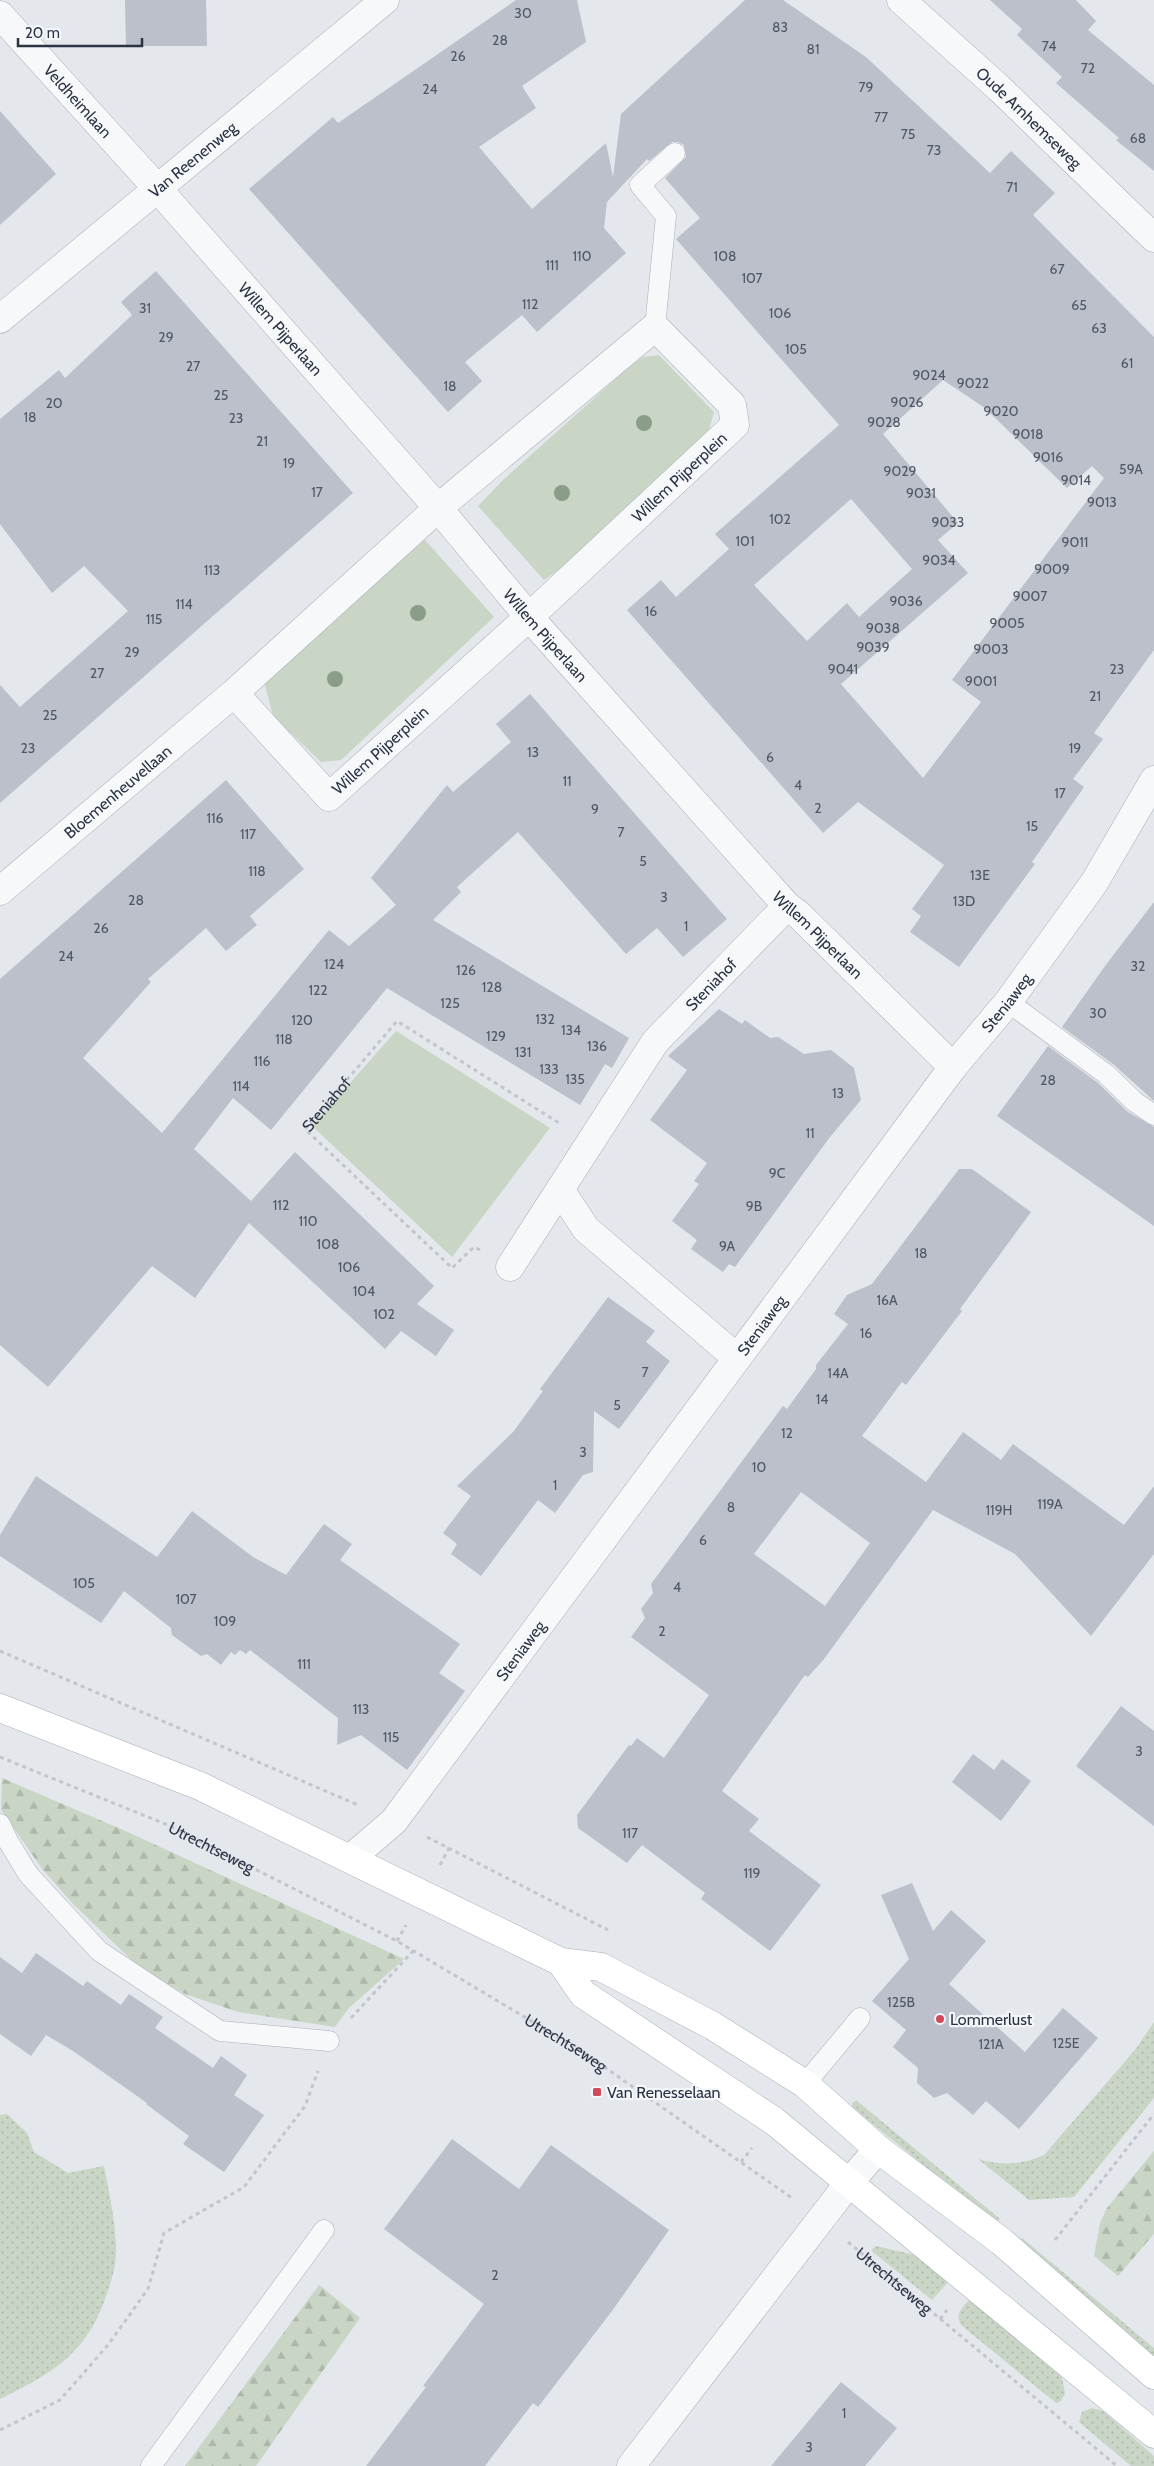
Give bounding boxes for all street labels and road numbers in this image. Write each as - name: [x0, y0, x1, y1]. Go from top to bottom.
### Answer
- street label: Veldheimlaan: [40, 61, 116, 142]
- street label: Oude Arnhemseweg: [972, 63, 1086, 174]
- street label: Van Reenenweg: [145, 117, 242, 202]
- street label: Willem Pijperlaan: [234, 279, 326, 380]
- street label: Willem Pijperplein: [628, 428, 731, 526]
- street label: Willem Pijperlaan: [499, 585, 591, 686]
- street label: Willem Pijperplein: [328, 702, 432, 799]
- street label: Bloemenheuvellaan: [60, 741, 175, 843]
- street label: Willem Pijperlaan: [768, 887, 867, 983]
- street label: Steniahof: [682, 954, 741, 1015]
- street label: Steniaweg: [977, 969, 1036, 1036]
- street label: Steniahof: [298, 1073, 355, 1136]
- street label: Steniaweg: [733, 1291, 791, 1359]
- street label: Steniaweg: [492, 1616, 550, 1685]
- street label: Utrechtseweg: [165, 1818, 258, 1878]
- street label: Utrechtseweg: [521, 2010, 611, 2076]
- street label: Utrechtseweg: [852, 2243, 937, 2319]

